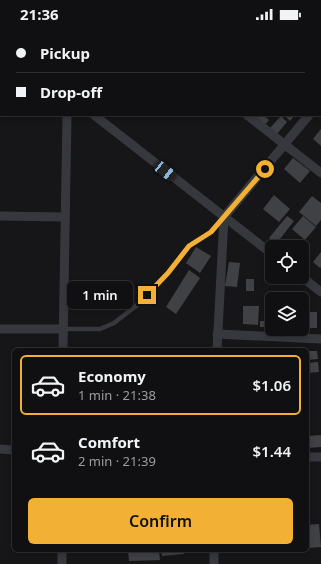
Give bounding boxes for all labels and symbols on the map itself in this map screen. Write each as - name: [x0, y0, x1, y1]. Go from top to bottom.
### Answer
- car: [152, 159, 178, 183]
- route start: [256, 160, 274, 178]
- callout: 1 min: [67, 281, 133, 309]
- route end: [138, 286, 156, 304]

